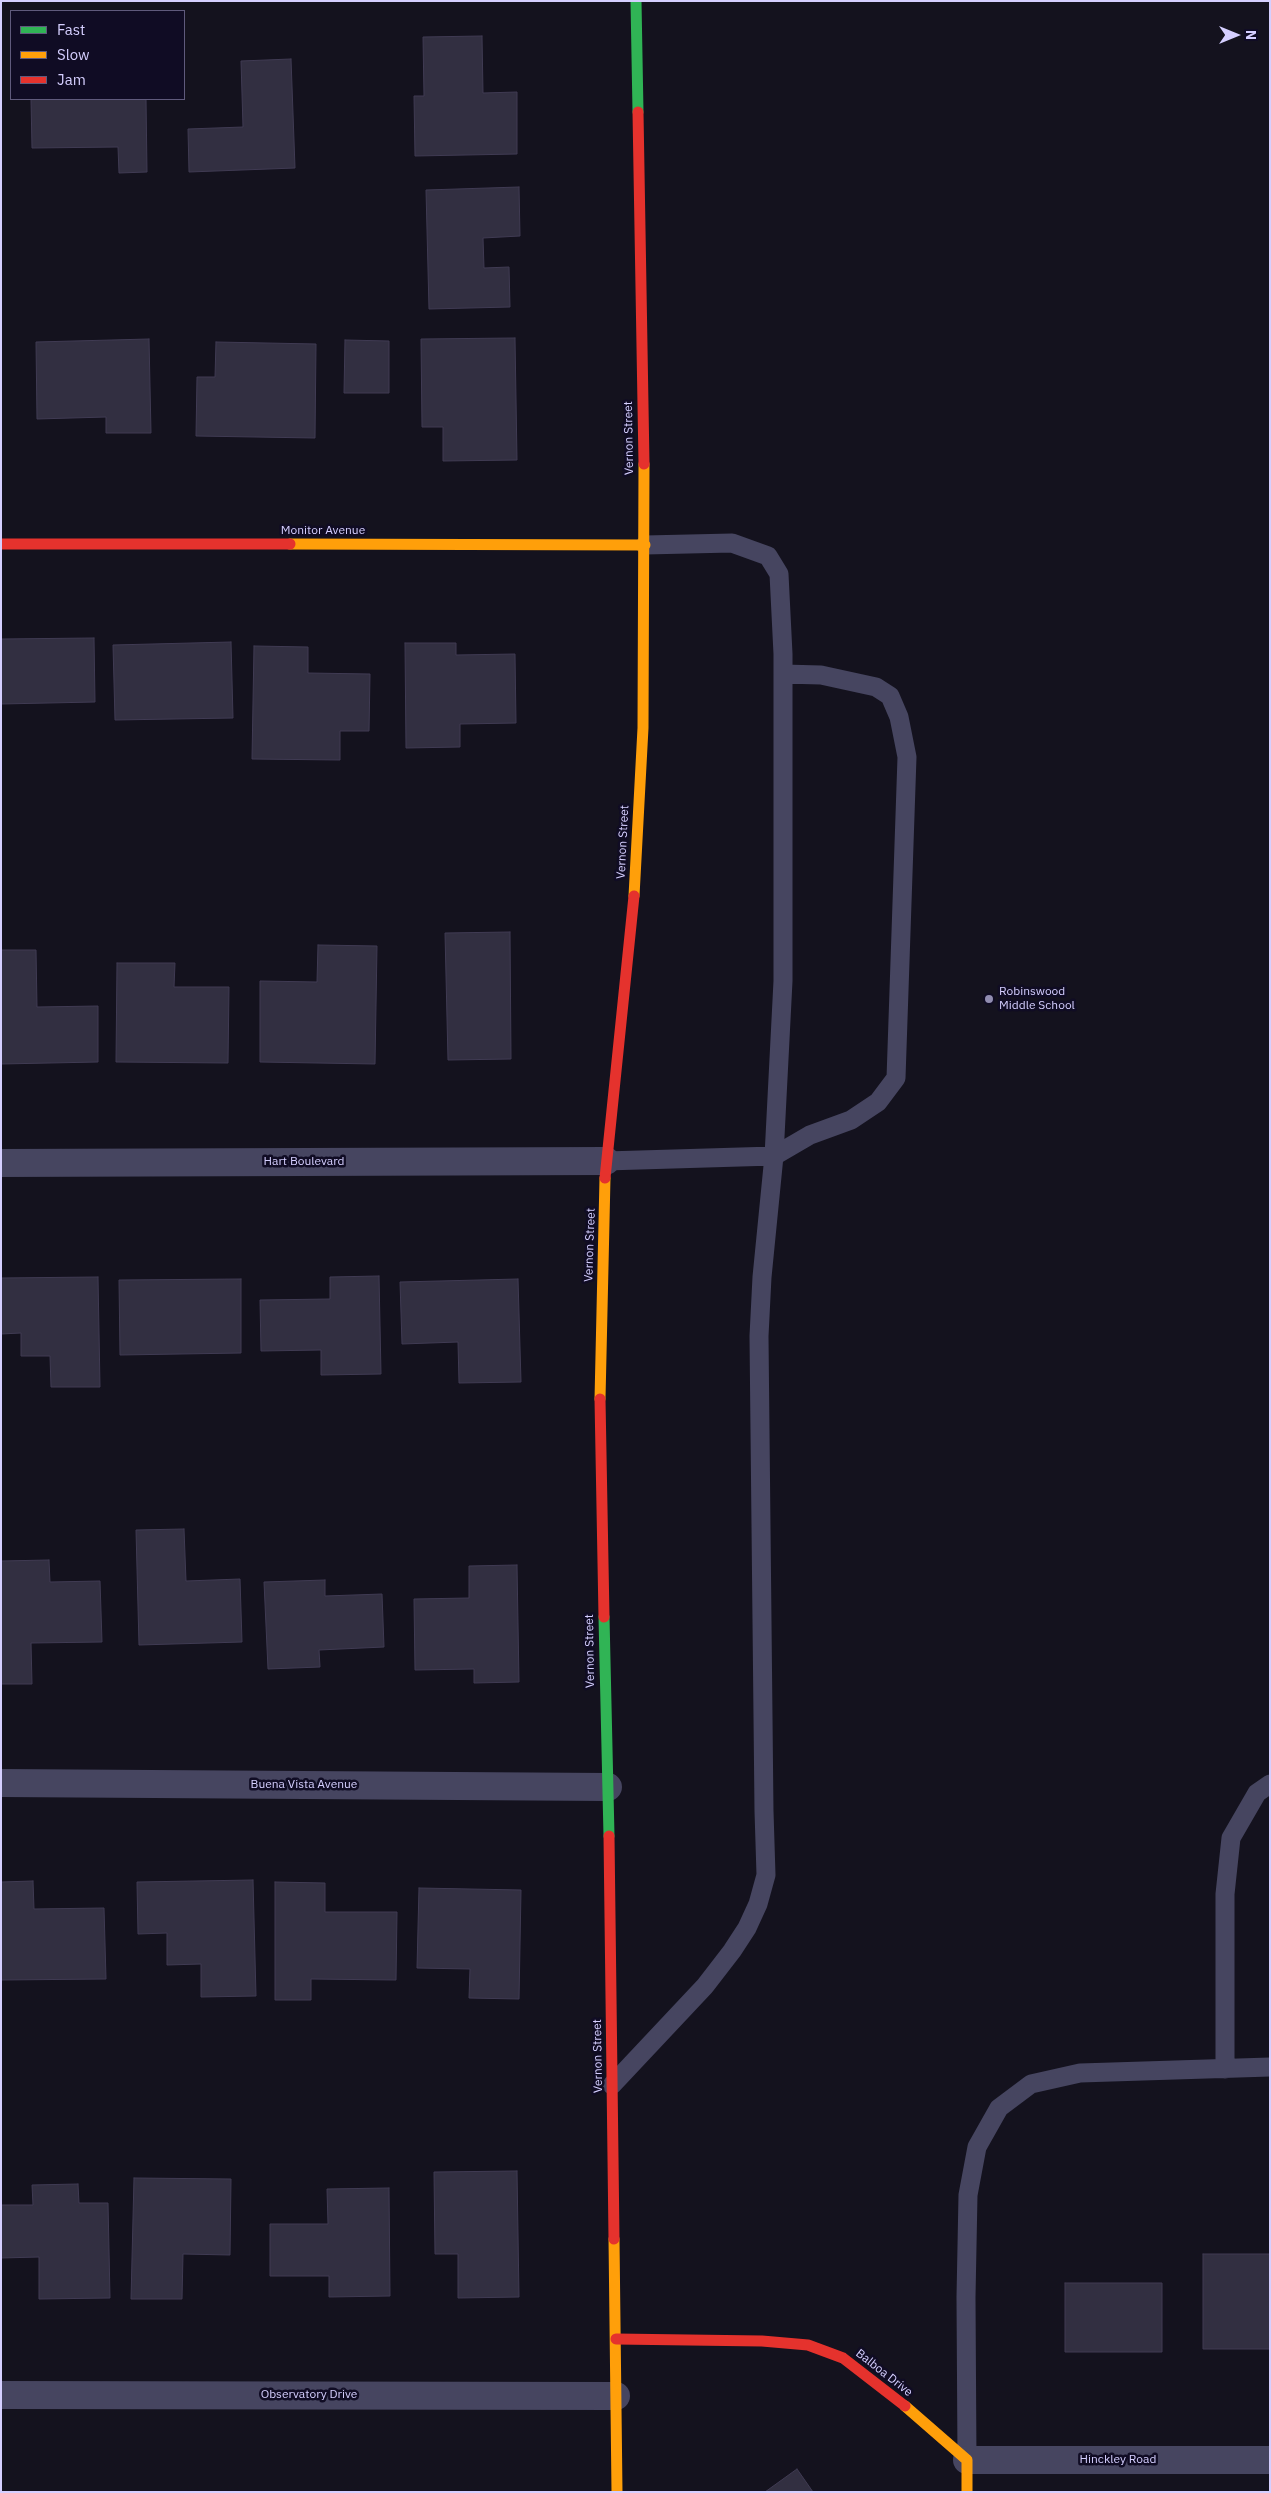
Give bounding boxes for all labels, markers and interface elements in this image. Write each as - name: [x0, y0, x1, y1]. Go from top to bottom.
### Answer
- legend: [10, 10, 185, 100]
- north arrow: [1211, 10, 1261, 60]
- text: Fast: [57, 20, 85, 39]
- text: N: [1242, 30, 1260, 40]
- text: Slow: [57, 45, 90, 64]
- text: Jam: [57, 70, 86, 89]
- street label: Vernon Street: [621, 401, 637, 475]
- street label: Monitor Avenue: [281, 524, 365, 538]
- street label: Vernon Street: [614, 805, 632, 879]
- place label: Robinswood Middle School: [999, 985, 1075, 1013]
- marker: Robinswood Middle School: [983, 993, 995, 1005]
- street label: Hart Boulevard: [263, 1155, 345, 1169]
- street label: Vernon Street: [582, 1208, 598, 1282]
- street label: Vernon Street: [582, 1614, 598, 1688]
- street label: Buena Vista Avenue: [251, 1778, 357, 1792]
- street label: Vernon Street: [590, 2019, 606, 2093]
- street label: Balboa Drive: [853, 2346, 915, 2400]
- street label: Observatory Drive: [261, 2388, 357, 2402]
- street label: Hinckley Road: [1080, 2453, 1156, 2467]

